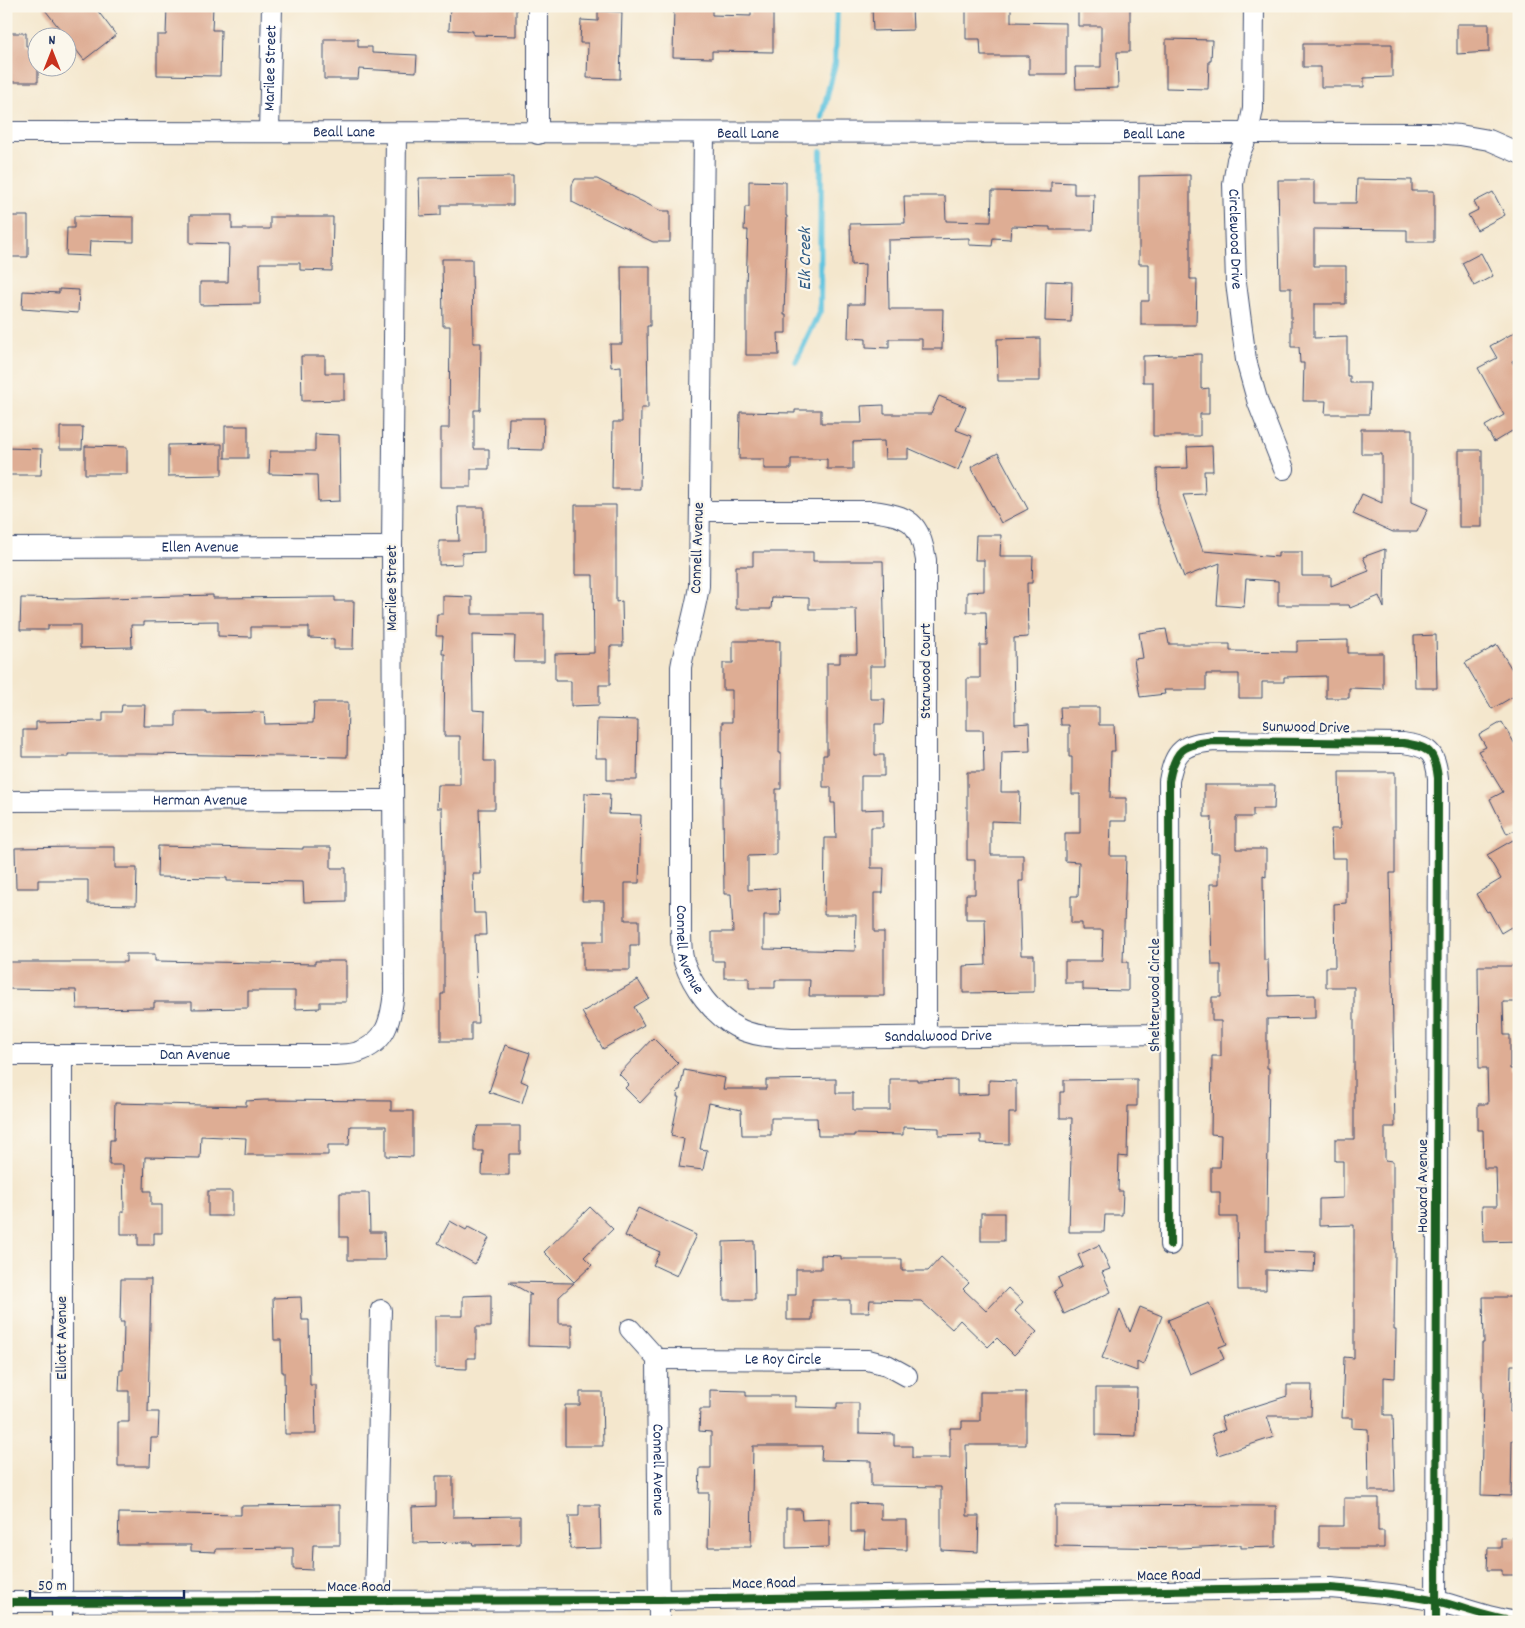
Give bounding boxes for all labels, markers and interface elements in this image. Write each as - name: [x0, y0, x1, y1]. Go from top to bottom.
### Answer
- street label: Marilee Street: [258, 25, 283, 111]
- north arrow: [28, 28, 78, 78]
- text: N: [49, 31, 56, 51]
- street label: Beall Lane: [313, 121, 375, 144]
- street label: Beall Lane: [717, 122, 779, 145]
- street label: Beall Lane: [1123, 123, 1185, 146]
- street label: Circlewood Drive: [1222, 188, 1248, 291]
- water label: Elk Creek: [794, 226, 819, 290]
- street label: Connell Avenue: [685, 502, 711, 594]
- street label: Ellen Avenue: [162, 536, 238, 559]
- street label: Marilee Street: [381, 545, 404, 631]
- street label: Starwood Court: [915, 623, 938, 719]
- street label: Sunwood Drive: [1262, 716, 1350, 740]
- street label: Herman Avenue: [153, 789, 247, 812]
- street label: Connell Avenue: [669, 905, 709, 999]
- street label: Shelterwood Circle: [1144, 938, 1167, 1052]
- street label: Sandalwood Drive: [884, 1024, 992, 1049]
- street label: Dan Avenue: [160, 1044, 230, 1067]
- street label: Howard Avenue: [1412, 1139, 1435, 1233]
- street label: Elliott Avenue: [51, 1296, 74, 1380]
- street label: Le Roy Circle: [745, 1348, 821, 1371]
- street label: Connell Avenue: [646, 1424, 670, 1516]
- street label: Mace Road: [1137, 1564, 1201, 1588]
- scale bar: [30, 1568, 184, 1600]
- street label: Mace Road: [732, 1572, 796, 1596]
- text: 50 m: [38, 1576, 67, 1598]
- street label: Mace Road: [327, 1576, 391, 1599]

